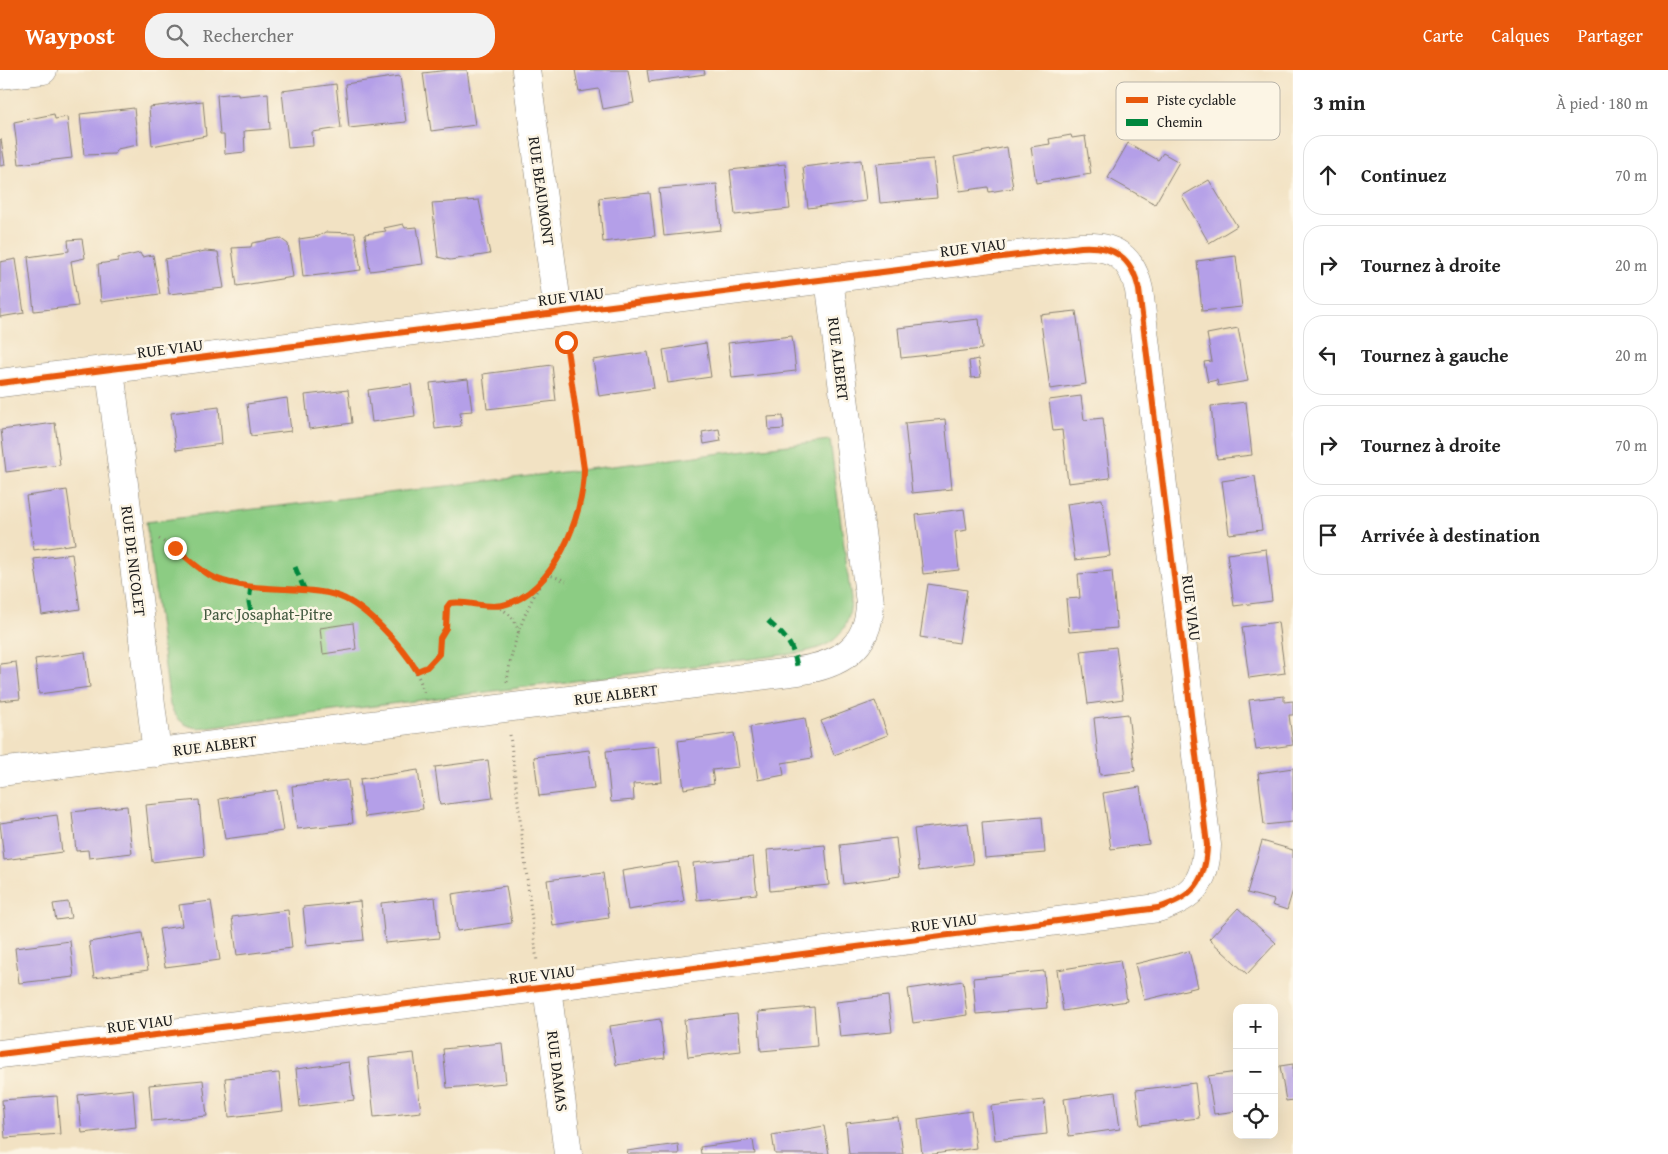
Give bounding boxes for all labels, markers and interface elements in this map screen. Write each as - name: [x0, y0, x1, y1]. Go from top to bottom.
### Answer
- search box: [145, 13, 495, 58]
- text: Waypost: [25, 18, 115, 53]
- icon: search: [163, 21, 191, 49]
- text: Rechercher: [203, 21, 294, 49]
- text: Carte: [1423, 22, 1464, 49]
- text: Calques: [1492, 22, 1550, 49]
- text: Partager: [1578, 22, 1643, 49]
- legend: [1116, 82, 1280, 140]
- text: 3 min: [1313, 87, 1365, 118]
- text: Piste cyclable: [1157, 90, 1237, 110]
- text: À pied · 180 m: [1556, 91, 1648, 115]
- text: Chemin: [1157, 112, 1202, 132]
- street label: RUE BEAUMONT: [522, 135, 562, 247]
- icon: ahead: [1314, 161, 1342, 189]
- text: Continuez: [1361, 161, 1447, 189]
- text: 70 m: [1615, 163, 1647, 187]
- street label: RUE VIAU: [939, 231, 1008, 263]
- icon: right: [1314, 251, 1342, 279]
- text: Tournez à droite: [1361, 251, 1501, 279]
- text: 20 m: [1615, 253, 1647, 277]
- street label: RUE VIAU: [537, 280, 606, 312]
- street label: RUE ALBERT: [822, 316, 856, 402]
- route start: [555, 331, 578, 354]
- street label: RUE VIAU: [136, 332, 205, 364]
- icon: left: [1314, 341, 1342, 369]
- text: Tournez à gauche: [1361, 341, 1509, 369]
- text: 20 m: [1615, 343, 1647, 367]
- icon: right: [1314, 431, 1342, 459]
- text: Tournez à droite: [1361, 431, 1501, 459]
- text: 70 m: [1615, 433, 1647, 457]
- street label: RUE DE NICOLET: [115, 504, 153, 618]
- icon: arrive: [1314, 521, 1342, 549]
- text: Arrivée à destination: [1361, 521, 1540, 549]
- route end: [164, 537, 187, 560]
- street label: RUE VIAU: [1176, 574, 1208, 643]
- park label: Parc Josaphat-Pitre: [203, 602, 333, 626]
- street label: RUE ALBERT: [573, 677, 659, 711]
- street label: RUE ALBERT: [172, 728, 258, 762]
- street label: RUE VIAU: [910, 906, 979, 938]
- street label: RUE VIAU: [508, 958, 577, 990]
- map controls: [1233, 1004, 1278, 1139]
- button: +: [1233, 1004, 1278, 1049]
- street label: RUE VIAU: [106, 1007, 175, 1039]
- street label: RUE DAMAS: [541, 1029, 575, 1113]
- button: −: [1233, 1049, 1278, 1094]
- button: locate: [1233, 1094, 1278, 1139]

